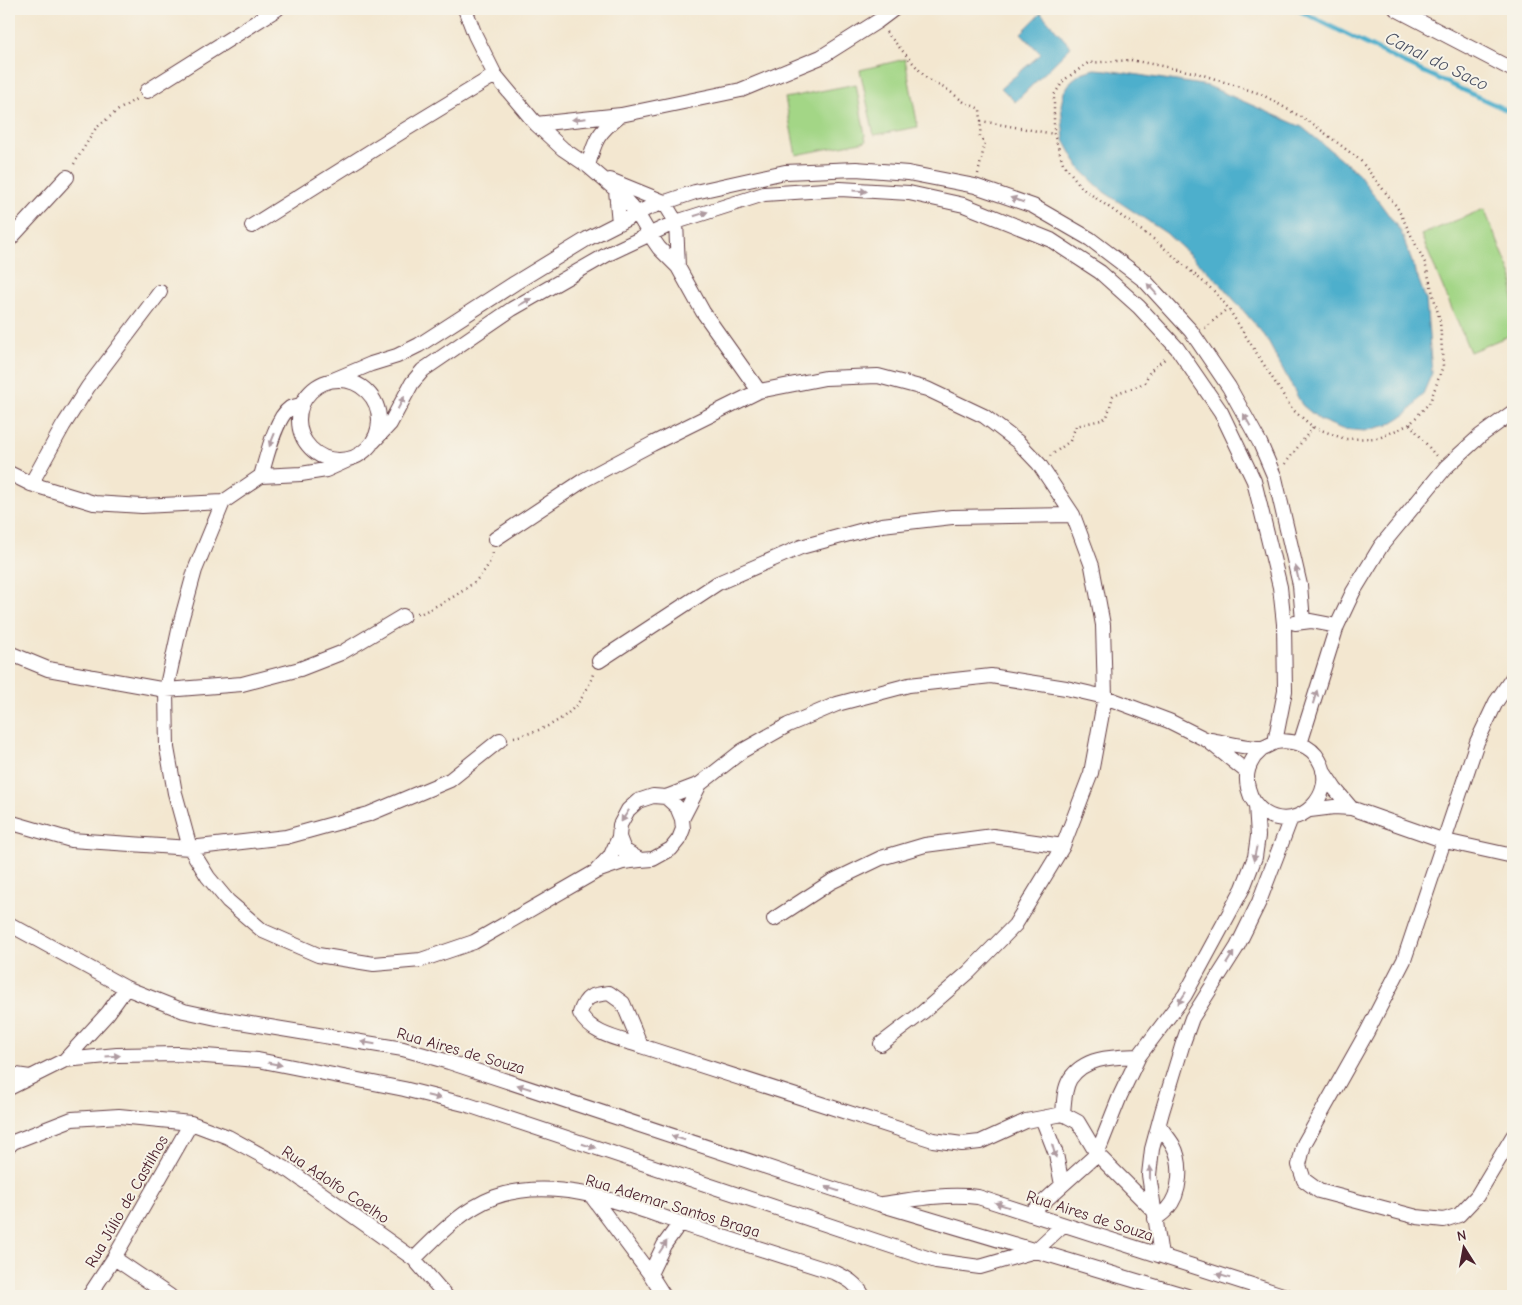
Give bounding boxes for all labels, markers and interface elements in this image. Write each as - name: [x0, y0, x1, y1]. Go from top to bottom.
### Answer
- water label: Canal do Saco: [1382, 27, 1492, 95]
- one-way arrow: [570, 115, 586, 123]
- one-way arrow: [853, 187, 869, 195]
- one-way arrow: [1009, 196, 1024, 204]
- one-way arrow: [694, 210, 709, 217]
- one-way arrow: [1146, 282, 1157, 295]
- one-way arrow: [518, 297, 532, 306]
- one-way arrow: [397, 396, 405, 410]
- one-way arrow: [1243, 412, 1251, 427]
- one-way arrow: [268, 433, 276, 448]
- one-way arrow: [1293, 565, 1301, 580]
- one-way arrow: [1311, 690, 1319, 705]
- one-way arrow: [620, 809, 630, 822]
- one-way arrow: [1251, 846, 1259, 861]
- one-way arrow: [1226, 951, 1235, 964]
- one-way arrow: [1177, 992, 1187, 1005]
- street label: Rua Aires de Souza: [395, 1024, 527, 1078]
- one-way arrow: [359, 1039, 375, 1047]
- one-way arrow: [105, 1052, 121, 1060]
- one-way arrow: [268, 1060, 284, 1068]
- one-way arrow: [516, 1082, 531, 1090]
- one-way arrow: [427, 1093, 442, 1101]
- street label: Rua Júlio de Castilhos: [82, 1132, 172, 1271]
- one-way arrow: [670, 1134, 685, 1142]
- street label: Rua Adolfo Coelho: [278, 1142, 393, 1227]
- one-way arrow: [582, 1142, 597, 1150]
- one-way arrow: [1051, 1144, 1059, 1159]
- one-way arrow: [1146, 1164, 1154, 1180]
- street label: Rua Ademar Santos Braga: [583, 1171, 762, 1241]
- one-way arrow: [825, 1185, 840, 1192]
- street label: Rua Aires de Souza: [1024, 1187, 1155, 1245]
- one-way arrow: [994, 1201, 1009, 1209]
- north arrow: [1440, 1222, 1490, 1272]
- text: N: [1456, 1227, 1468, 1245]
- one-way arrow: [658, 1241, 667, 1254]
- one-way arrow: [1216, 1272, 1231, 1279]

